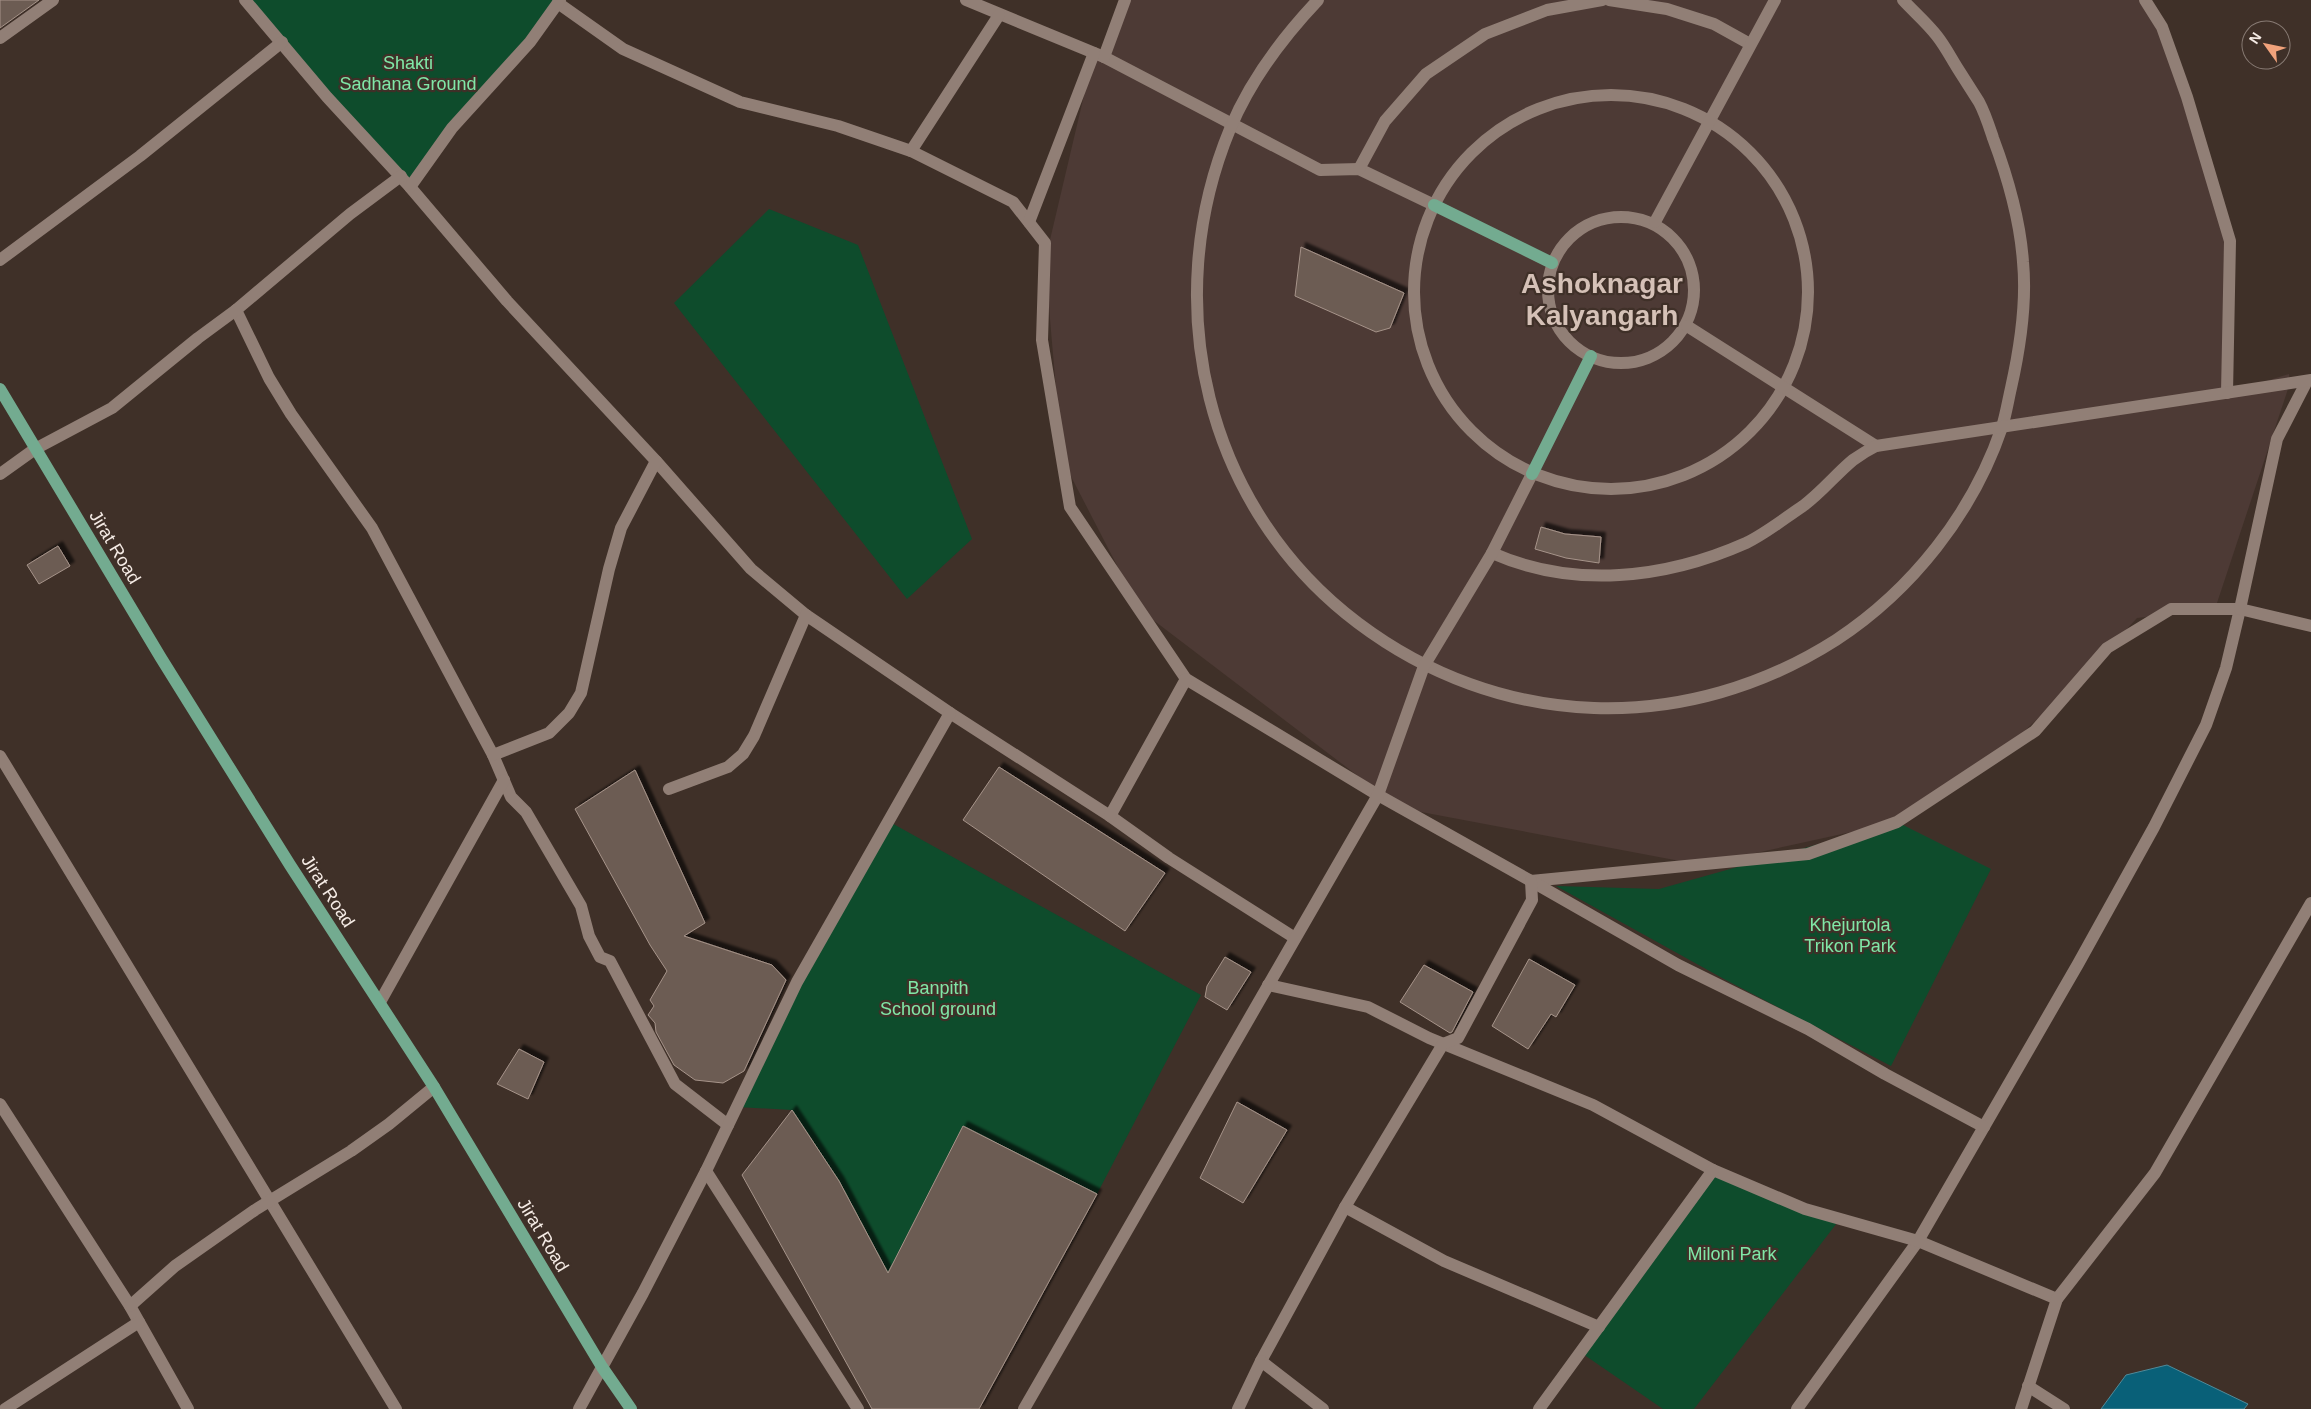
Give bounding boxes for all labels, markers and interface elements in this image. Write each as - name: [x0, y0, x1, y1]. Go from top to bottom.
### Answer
- north arrow: [2241, 20, 2291, 70]
- text: N: [2246, 29, 2265, 47]
- park label: Shakti Sadhana Ground: [339, 53, 477, 94]
- district label: Ashoknagar Kalyangarh: [1521, 268, 1683, 331]
- street label: Jirat Road: [85, 507, 145, 587]
- street label: Jirat Road: [297, 851, 359, 931]
- park label: Khejurtola Trikon Park: [1804, 915, 1897, 956]
- park label: Banpith School ground: [880, 978, 996, 1019]
- street label: Jirat Road: [513, 1195, 573, 1275]
- park label: Miloni Park: [1687, 1244, 1778, 1264]

